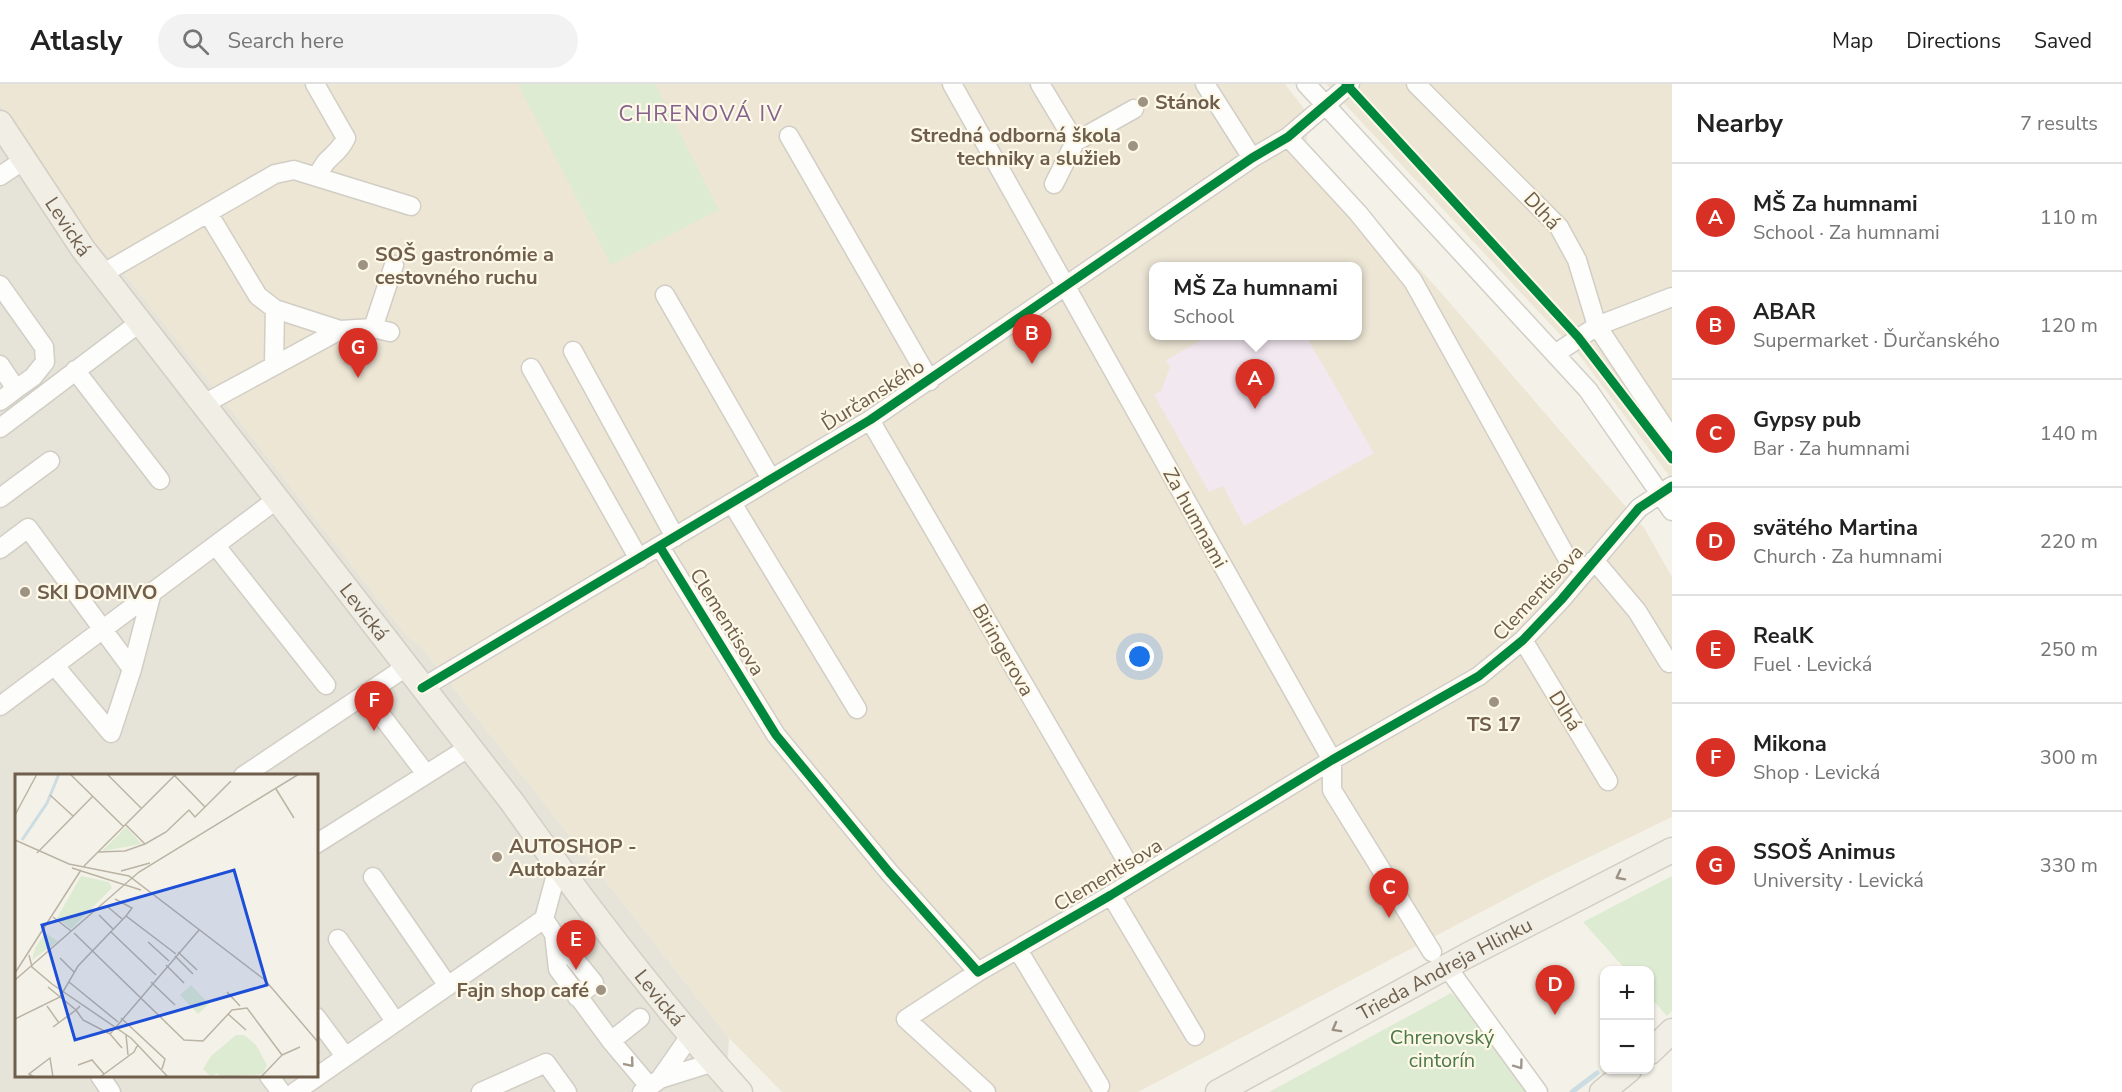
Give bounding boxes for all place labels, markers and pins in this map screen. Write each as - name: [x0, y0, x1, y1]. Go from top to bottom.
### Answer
- place label: Stánok: [1155, 89, 1221, 116]
- marker: Stánok: [1136, 95, 1150, 109]
- place label: Stredná odborná škola techniky a služieb: [910, 122, 1121, 172]
- marker: Stredná odborná škola techniky a služieb: [1126, 139, 1140, 153]
- place label: SOŠ gastronómie a cestovného ruchu: [375, 241, 554, 291]
- marker: SOŠ gastronómie a cestovného ruchu: [356, 258, 370, 272]
- pin: B: [1012, 314, 1052, 364]
- pin: G: [338, 328, 378, 378]
- pin: A: [1236, 360, 1274, 409]
- place label: SKI DOMIVO: [37, 579, 157, 606]
- marker: SKI DOMIVO: [18, 585, 32, 599]
- pin: F: [354, 682, 394, 731]
- marker: TS 17: [1487, 695, 1501, 709]
- place label: TS 17: [1467, 711, 1521, 738]
- place label: AUTOSHOP - Autobazár: [509, 833, 637, 883]
- marker: AUTOSHOP - Autobazár: [490, 850, 504, 864]
- pin: C: [1370, 868, 1408, 918]
- pin: E: [556, 920, 596, 970]
- pin: D: [1536, 966, 1574, 1015]
- place label: Fajn shop café: [456, 977, 589, 1004]
- marker: Fajn shop café: [594, 983, 608, 997]

